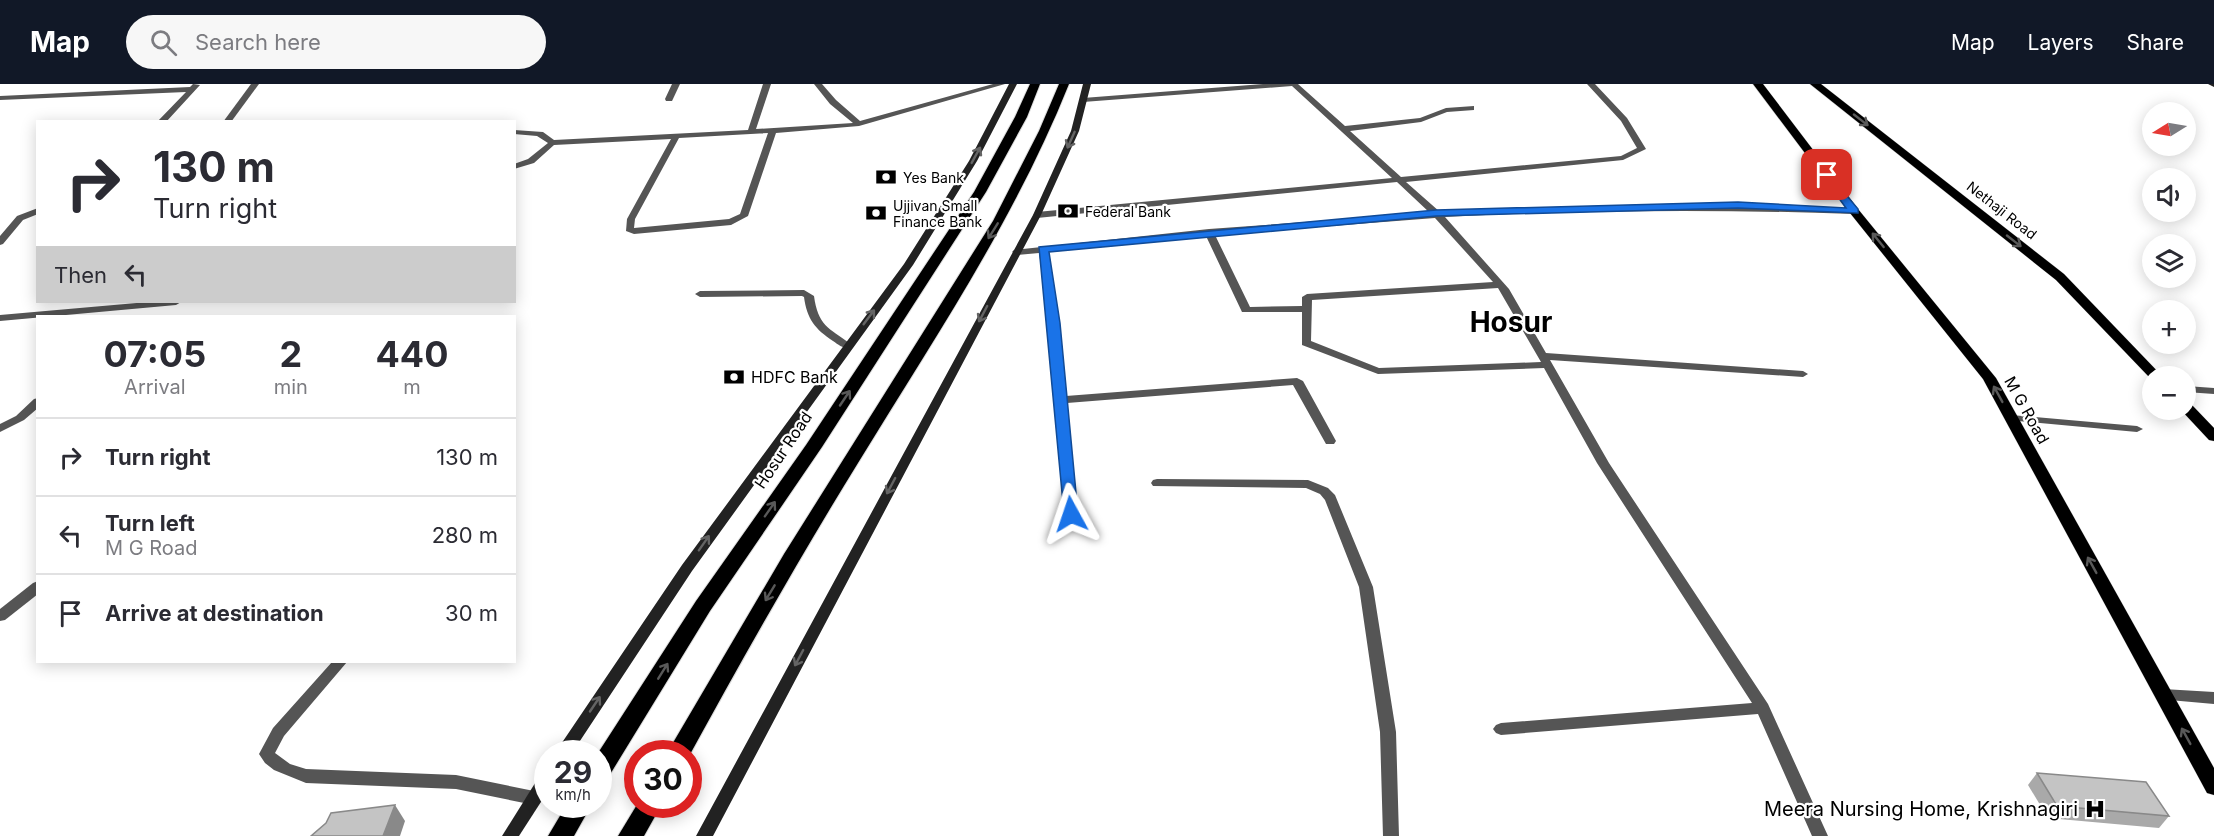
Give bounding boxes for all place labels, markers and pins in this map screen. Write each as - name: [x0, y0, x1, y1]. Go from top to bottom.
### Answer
- pin: [1801, 149, 1852, 200]
- bank icon: Yes Bank: [874, 165, 898, 189]
- place label: Yes Bank: [903, 169, 964, 186]
- place label: Ujjivan Small Finance Bank: [893, 197, 982, 230]
- bank icon: Federal Bank: [1056, 199, 1080, 223]
- bank icon: Ujjivan Small Finance Bank: [864, 201, 888, 225]
- place label: Federal Bank: [1085, 203, 1171, 220]
- bank icon: HDFC Bank: [722, 365, 746, 389]
- place label: HDFC Bank: [751, 367, 838, 387]
- place label: Meera Nursing Home, Krishnagiri: [1764, 797, 2078, 821]
- hospital icon: Meera Nursing Home, Krishnagiri: [2083, 797, 2107, 821]

